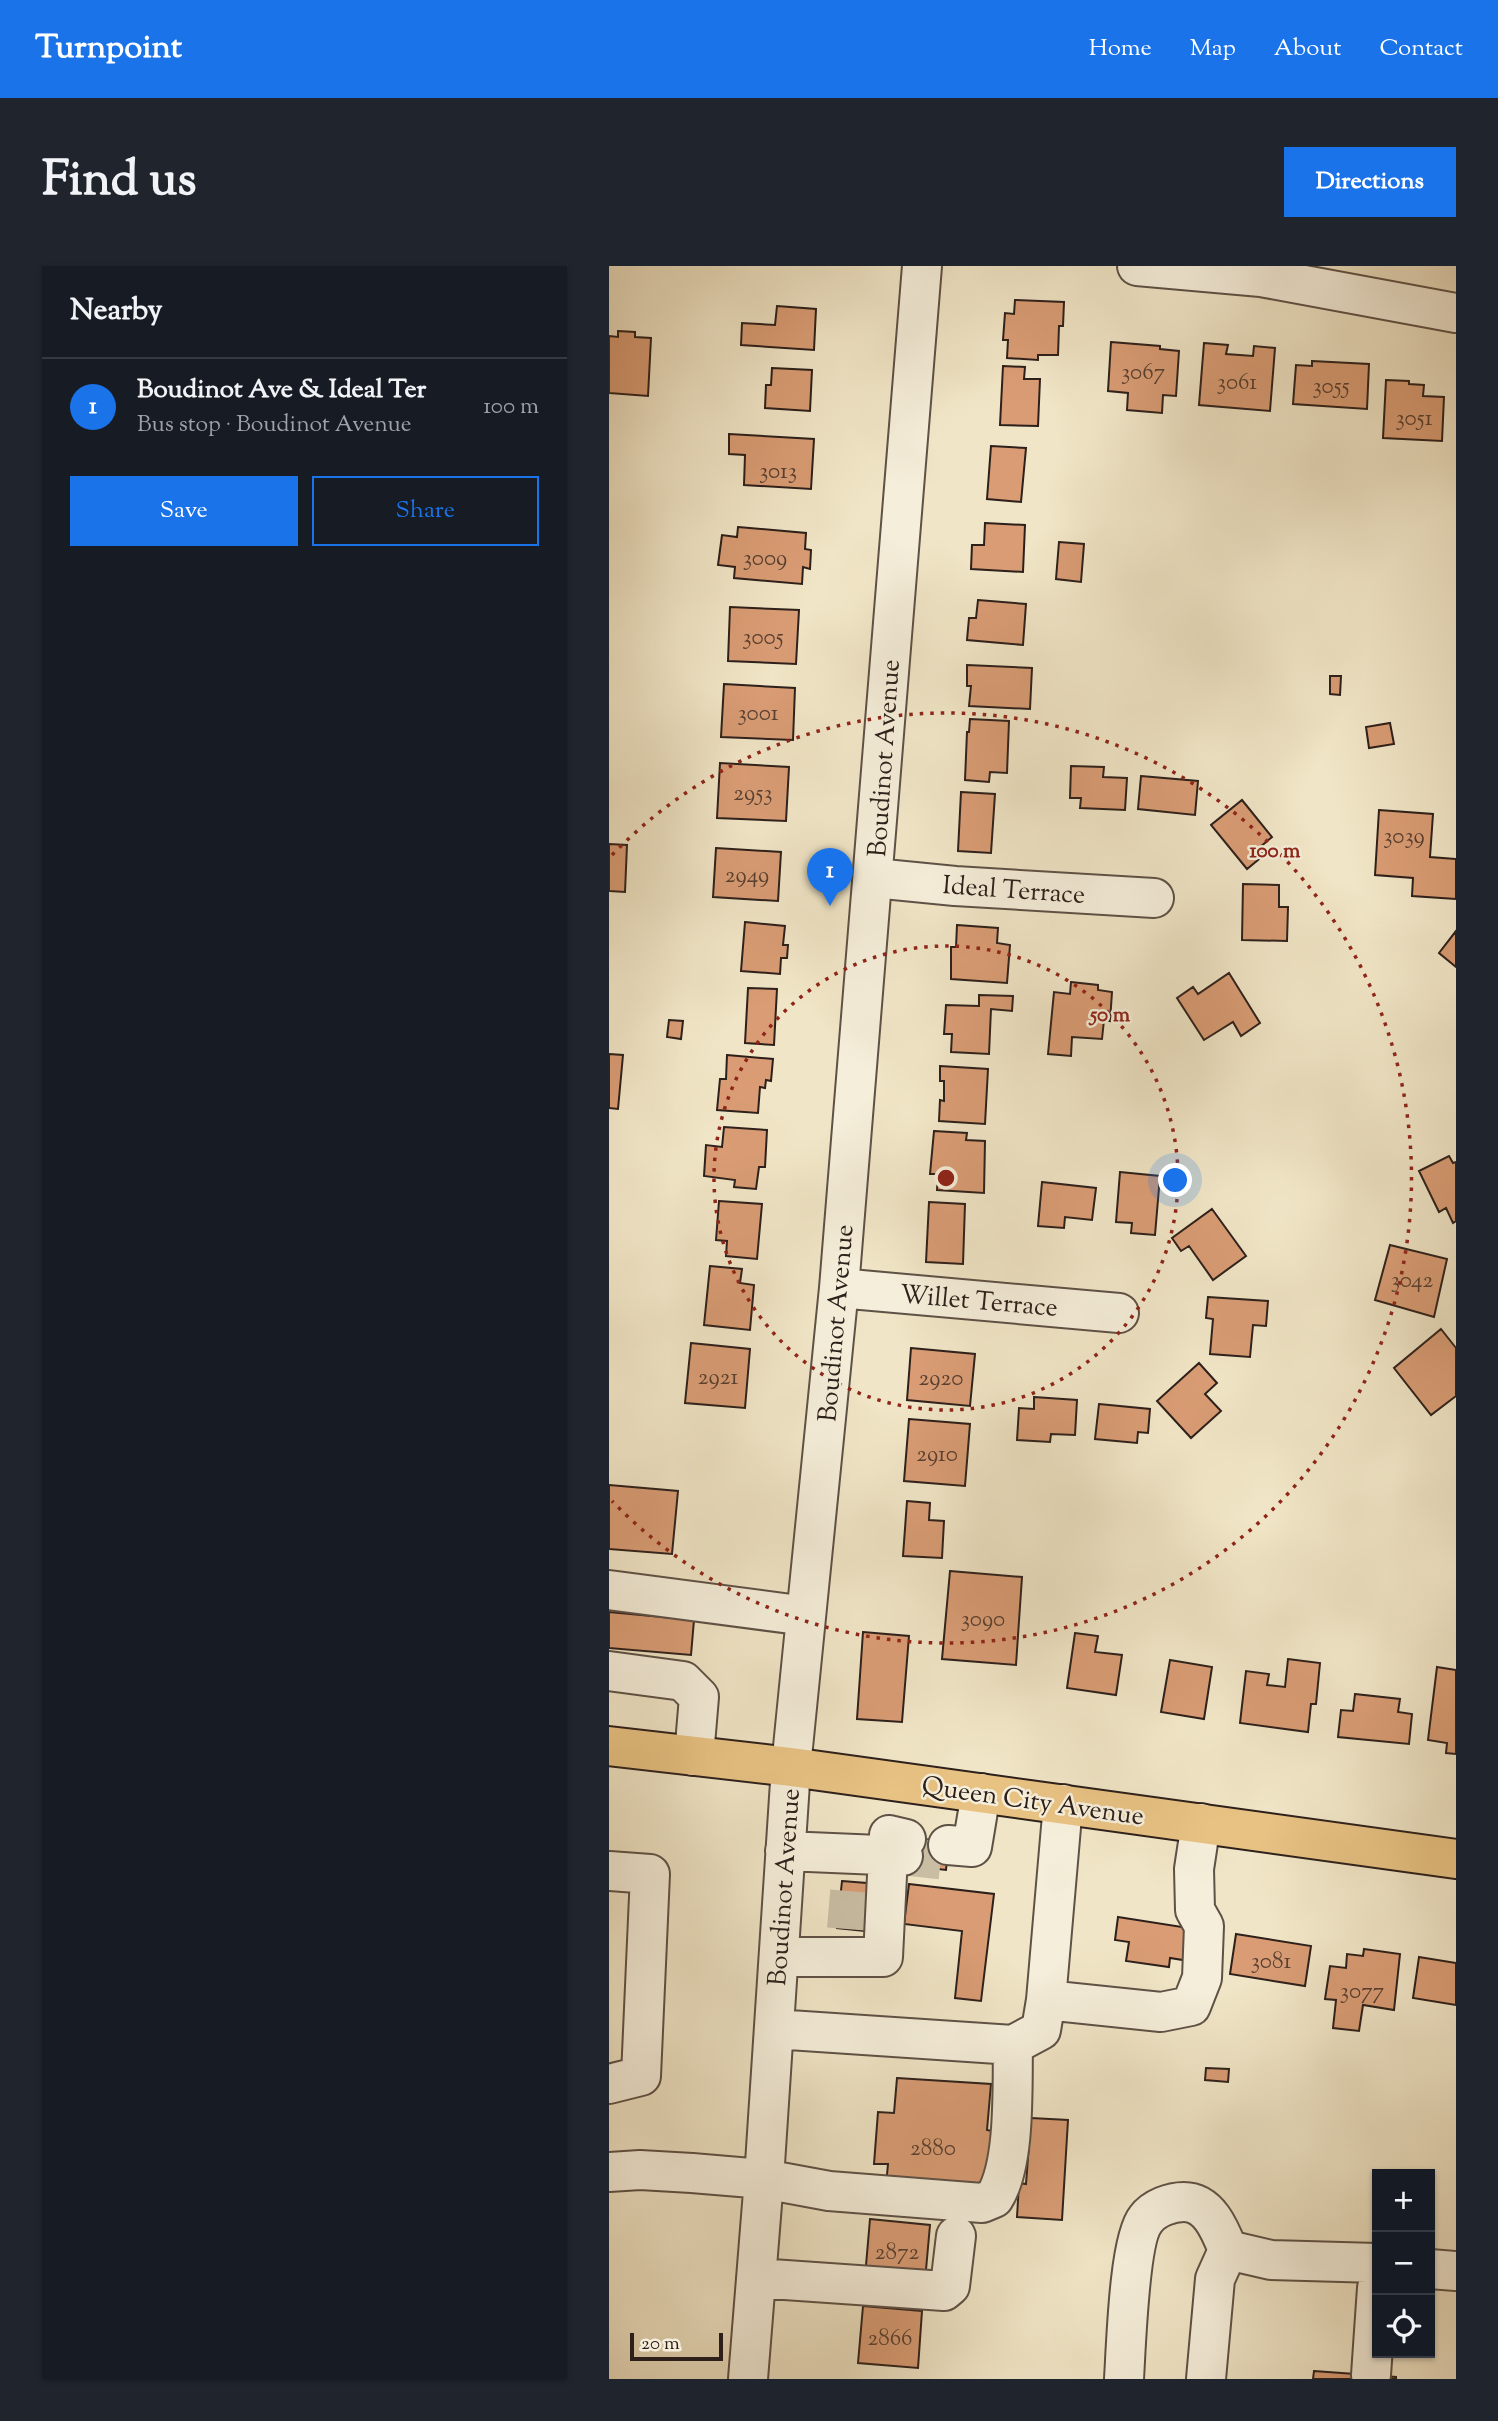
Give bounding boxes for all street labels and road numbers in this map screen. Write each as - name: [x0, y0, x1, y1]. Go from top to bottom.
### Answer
- street label: Boudinot Avenue: [860, 658, 911, 858]
- street label: Ideal Terrace: [941, 868, 1086, 915]
- street label: Boudinot Avenue: [810, 1223, 865, 1424]
- street label: Willet Terrace: [898, 1277, 1059, 1328]
- street label: Queen City Avenue: [919, 1769, 1146, 1836]
- street label: Boudinot Avenue: [760, 1787, 811, 1987]

